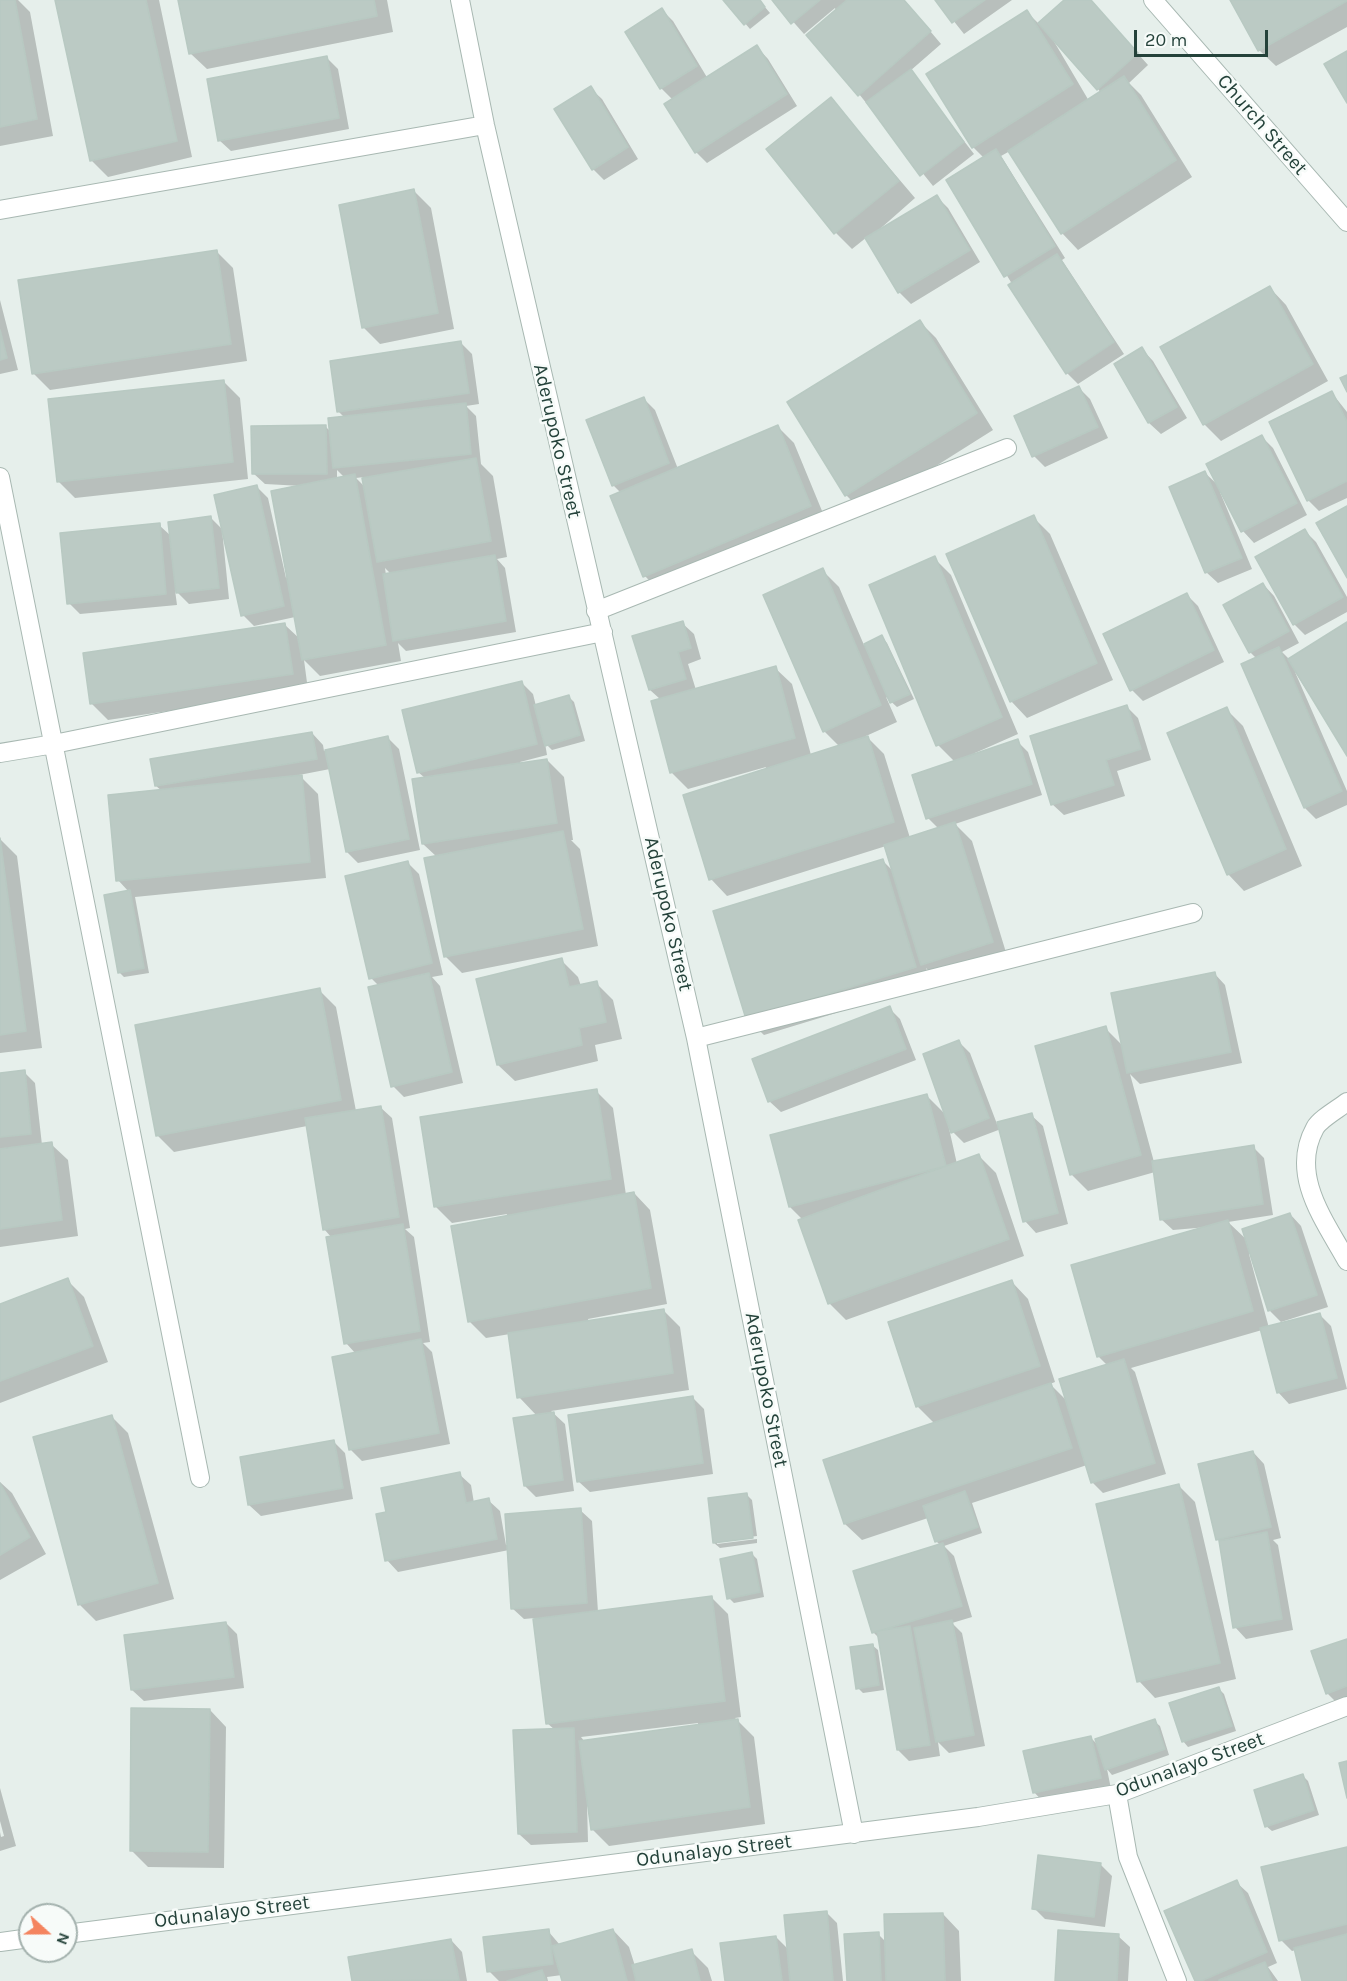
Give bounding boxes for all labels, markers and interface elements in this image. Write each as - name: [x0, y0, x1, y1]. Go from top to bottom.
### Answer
- scale bar: [1137, 18, 1270, 56]
- text: 20 m: [1145, 29, 1187, 51]
- street label: Church Street: [1212, 70, 1312, 180]
- street label: Aderupoko Street: [528, 362, 586, 520]
- street label: Aderupoko Street: [639, 835, 697, 993]
- street label: Aderupoko Street: [739, 1310, 793, 1470]
- street label: Odunalayo Street: [1112, 1727, 1268, 1803]
- street label: Odunalayo Street: [635, 1830, 793, 1872]
- street label: Odunalayo Street: [153, 1891, 311, 1933]
- north arrow: [18, 1903, 78, 1963]
- text: N: [52, 1930, 74, 1948]

